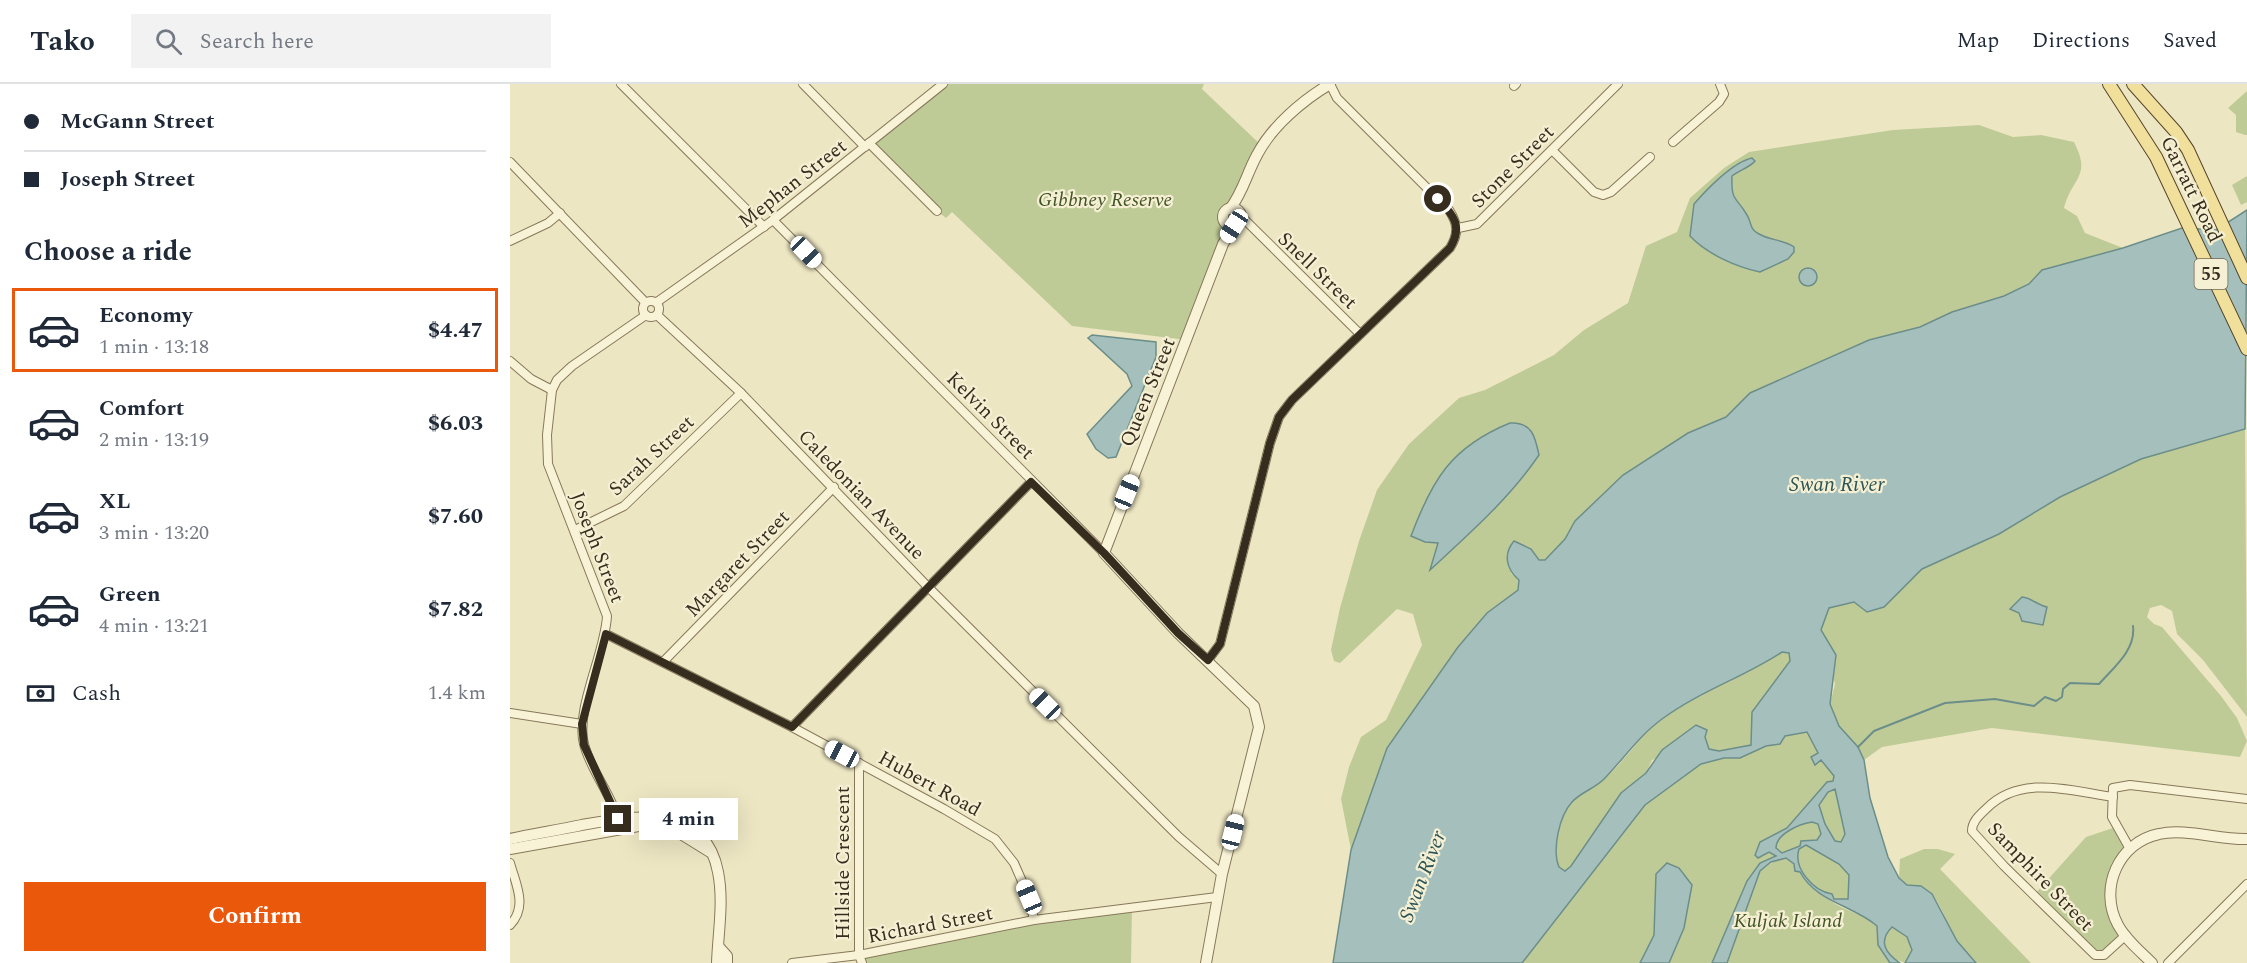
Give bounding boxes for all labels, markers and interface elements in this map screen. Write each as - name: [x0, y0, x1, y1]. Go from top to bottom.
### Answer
- search box: [131, 14, 551, 68]
- text: Tako: [30, 20, 95, 63]
- icon: search: [152, 25, 185, 58]
- text: Search here: [200, 25, 314, 58]
- text: Map: [1957, 25, 1999, 57]
- text: Directions: [2032, 25, 2130, 57]
- text: Saved: [2163, 25, 2217, 57]
- text: McGann Street: [60, 105, 215, 138]
- street label: Stone Street: [1464, 118, 1561, 215]
- street label: Garratt Road: [2152, 131, 2230, 248]
- street label: Mephan Street: [732, 132, 853, 236]
- text: Joseph Street: [60, 163, 195, 196]
- park label: Gibbney Reserve: [1038, 185, 1172, 215]
- route start: [1424, 185, 1451, 212]
- car: [1217, 206, 1251, 246]
- street label: Snell Street: [1270, 225, 1364, 317]
- text: Choose a ride: [24, 231, 192, 273]
- car: [787, 233, 825, 271]
- road number: 55: [2194, 259, 2228, 289]
- text: Economy: [99, 299, 192, 332]
- icon: car: [27, 303, 81, 357]
- text: $4.47: [428, 314, 483, 347]
- text: 1 min · 13:18: [99, 332, 209, 362]
- street label: Queen Street: [1112, 333, 1184, 452]
- street label: Kelvin Street: [939, 365, 1041, 467]
- text: Comfort: [99, 392, 184, 425]
- icon: car: [27, 396, 81, 450]
- text: $6.03: [428, 407, 483, 440]
- street label: Sarah Street: [602, 408, 701, 503]
- street label: Caledonian Avenue: [791, 422, 932, 567]
- text: 2 min · 13:19: [99, 425, 209, 455]
- water label: Swan River: [1789, 469, 1885, 501]
- car: [1112, 472, 1142, 512]
- text: XL: [99, 485, 130, 518]
- street label: Joseph Street: [562, 487, 632, 607]
- icon: car: [27, 489, 81, 543]
- text: $7.60: [428, 500, 483, 533]
- street label: Margaret Street: [678, 503, 797, 624]
- text: 3 min · 13:20: [99, 518, 209, 548]
- text: Green: [99, 578, 161, 611]
- icon: car: [27, 582, 81, 636]
- text: $7.82: [428, 593, 483, 626]
- text: 4 min · 13:21: [99, 611, 209, 641]
- icon: cash: [24, 677, 57, 710]
- text: Cash: [72, 677, 121, 710]
- text: 1.4 km: [428, 678, 486, 708]
- car: [1026, 685, 1064, 723]
- car: [822, 738, 862, 770]
- street label: Hubert Road: [873, 743, 986, 825]
- street label: Hillside Crescent: [828, 786, 858, 940]
- callout: 4 min: [639, 798, 738, 840]
- text: 4 min: [662, 804, 715, 834]
- route end: [604, 805, 631, 832]
- car: [1220, 812, 1246, 852]
- street label: Samphire Street: [1980, 815, 2100, 938]
- water label: Swan River: [1391, 825, 1455, 927]
- car: [1014, 877, 1044, 917]
- button: Confirm: [24, 882, 486, 951]
- street label: Richard Street: [865, 898, 995, 952]
- park label: Kuljak Island: [1734, 906, 1842, 936]

